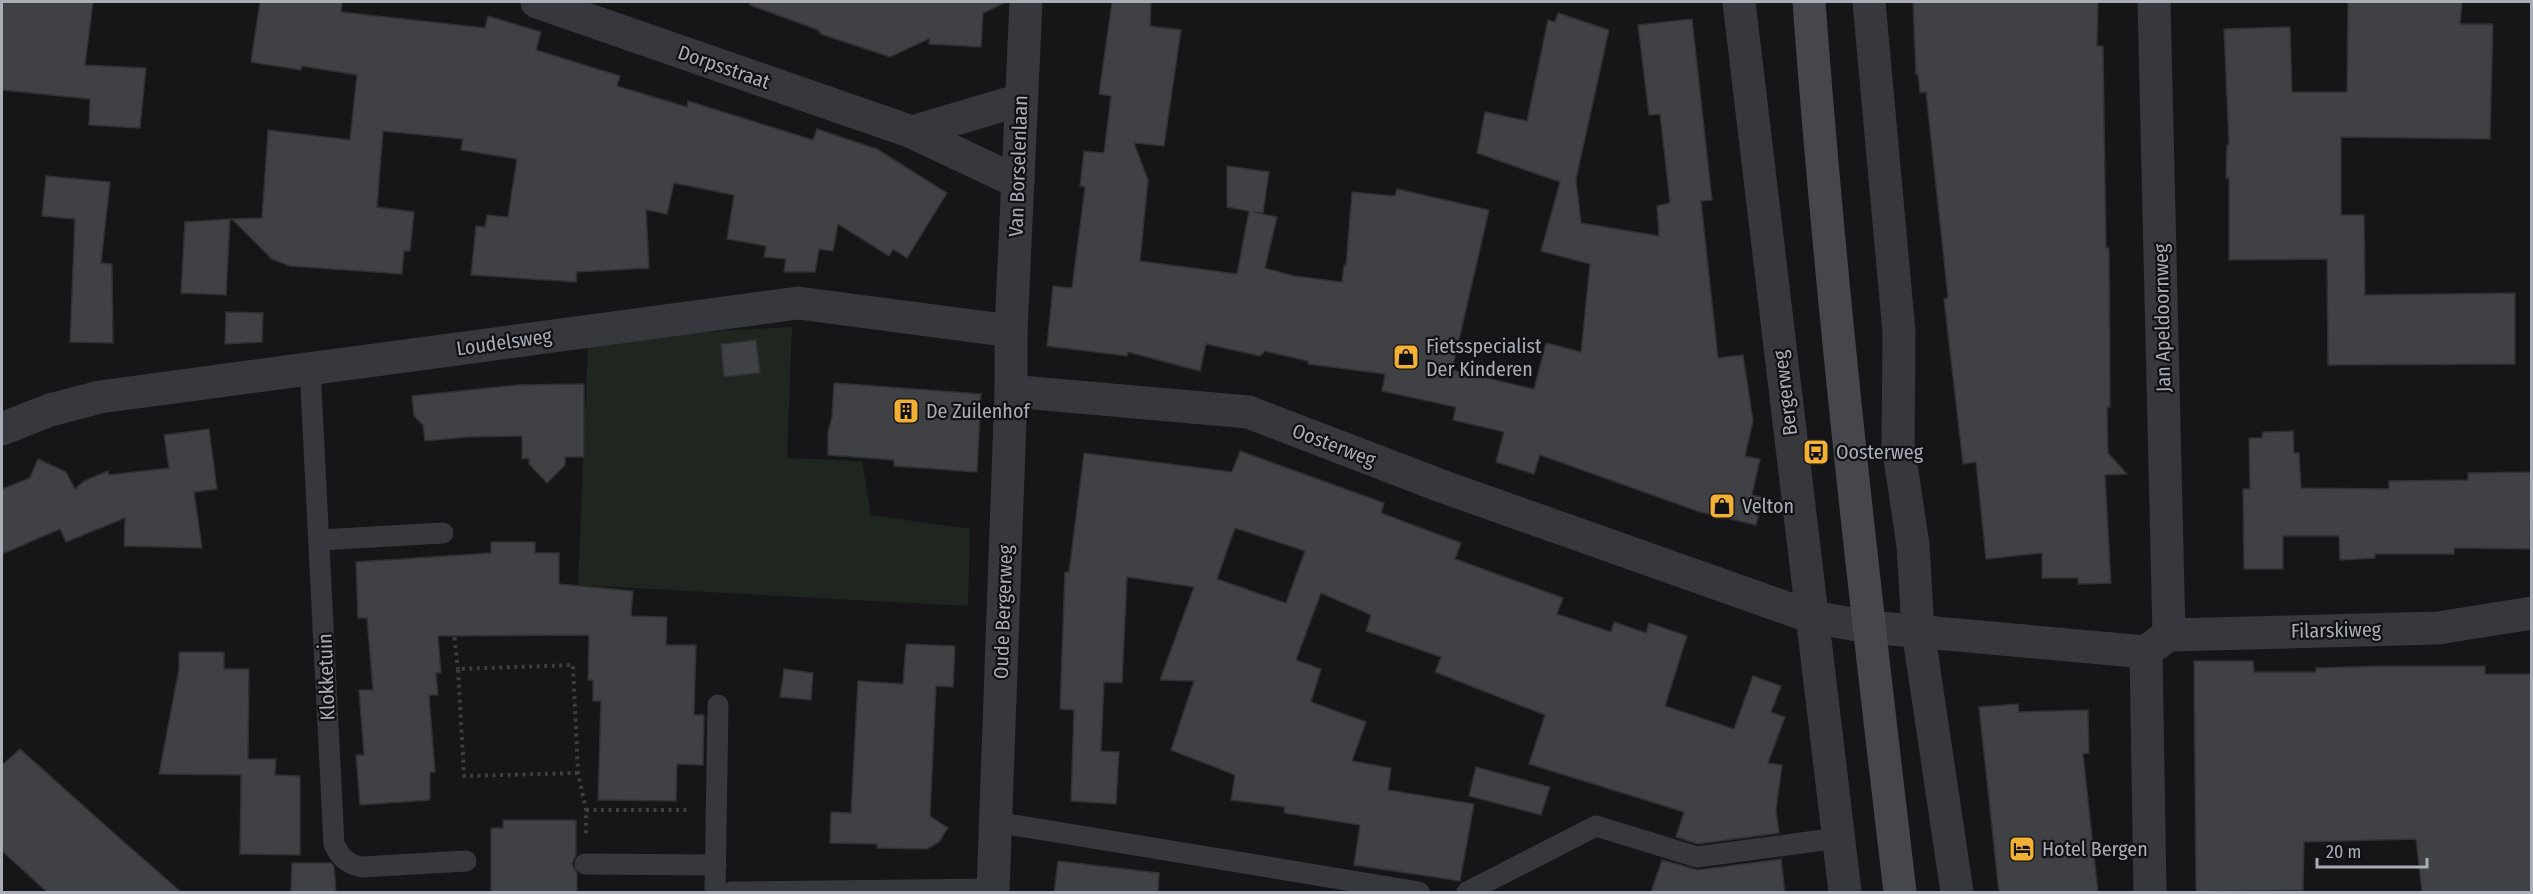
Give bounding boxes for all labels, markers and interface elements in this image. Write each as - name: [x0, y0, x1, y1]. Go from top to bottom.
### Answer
- street label: Dorpsstraat: [675, 40, 774, 94]
- street label: Van Borselenlaan: [1004, 95, 1032, 237]
- street label: Jan Apeldoornweg: [2149, 243, 2175, 392]
- street label: Loudelsweg: [455, 323, 554, 361]
- place label: Fietsspecialist Der Kinderen: [1426, 334, 1542, 381]
- shop icon: Fietsspecialist Der Kinderen: [1391, 342, 1421, 372]
- street label: Bergerweg: [1768, 348, 1802, 437]
- building icon: De Zuilenhof: [891, 396, 921, 426]
- place label: De Zuilenhof: [926, 399, 1031, 423]
- street label: Oosterweg: [1289, 418, 1380, 472]
- bus stop icon: Oosterweg: [1801, 437, 1831, 467]
- place label: Oosterweg: [1836, 440, 1924, 464]
- shop icon: Velton: [1707, 491, 1737, 521]
- place label: Velton: [1742, 494, 1794, 518]
- street label: Oude Bergerweg: [989, 544, 1017, 679]
- street label: Filarskiweg: [2291, 617, 2382, 643]
- street label: Klokketuin: [312, 633, 340, 721]
- scale bar: [2317, 831, 2426, 869]
- hotel icon: Hotel Bergen: [2007, 834, 2037, 864]
- place label: Hotel Bergen: [2042, 837, 2148, 861]
- text: 20 m: [2326, 841, 2361, 863]

